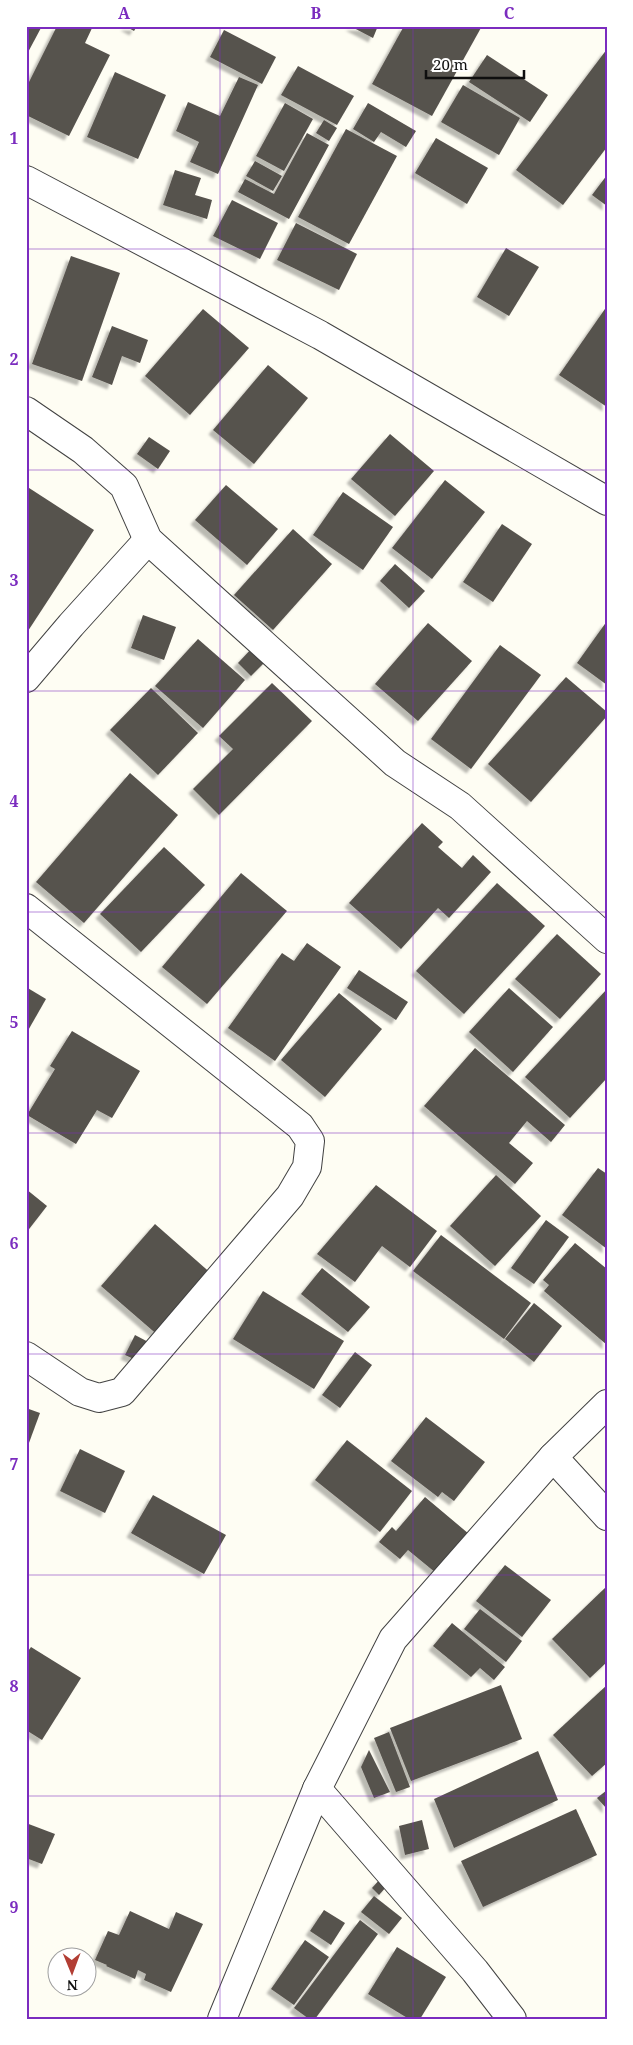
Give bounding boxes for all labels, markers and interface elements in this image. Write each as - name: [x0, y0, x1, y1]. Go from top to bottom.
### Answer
- text: A: [118, 2, 131, 24]
- text: B: [311, 2, 322, 24]
- text: C: [504, 2, 515, 24]
- scale bar: [426, 48, 523, 80]
- text: 20 m: [433, 54, 468, 74]
- text: 1: [9, 127, 19, 149]
- text: 2: [9, 348, 19, 370]
- text: 3: [9, 569, 19, 591]
- text: 4: [9, 790, 19, 812]
- text: 5: [9, 1011, 19, 1033]
- text: 6: [9, 1232, 19, 1254]
- text: 7: [9, 1453, 19, 1475]
- text: 8: [9, 1675, 19, 1697]
- text: 9: [9, 1896, 19, 1918]
- north arrow: [48, 1948, 98, 1998]
- text: N: [67, 1976, 78, 1995]

